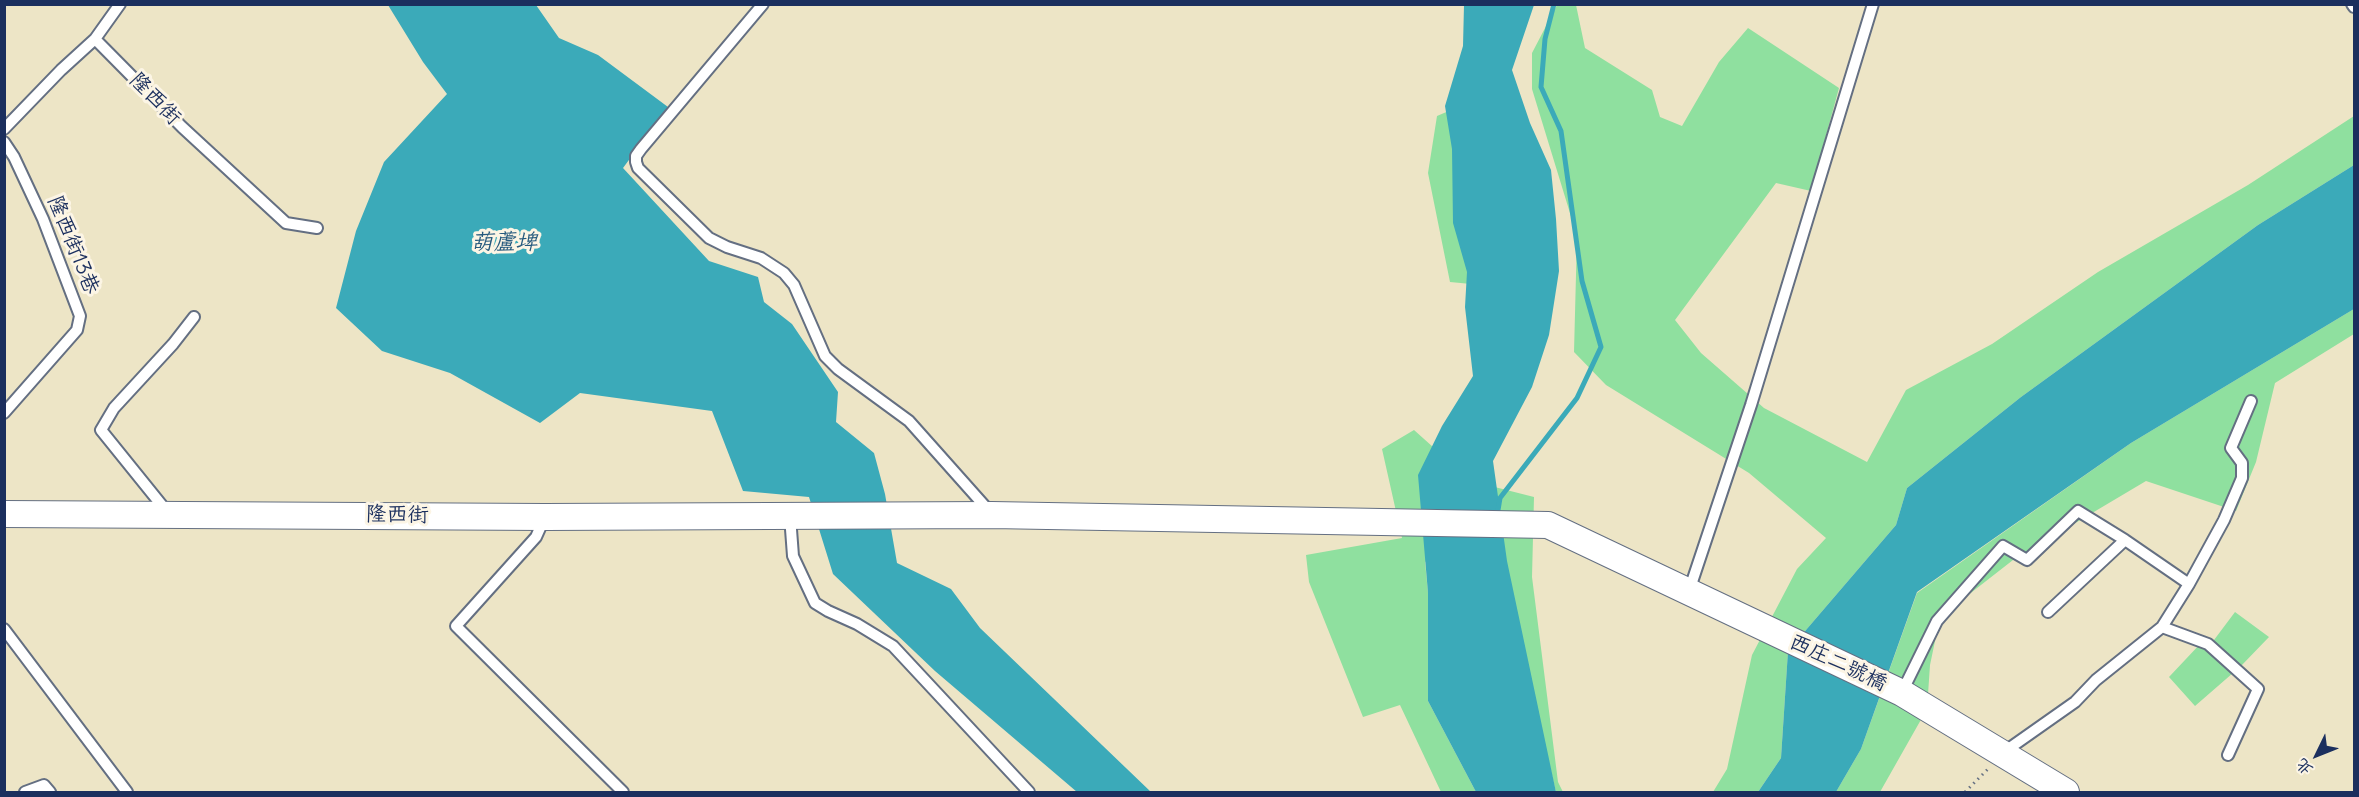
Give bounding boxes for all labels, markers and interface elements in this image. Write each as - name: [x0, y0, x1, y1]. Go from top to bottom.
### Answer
- street label: 隆西街: [124, 68, 186, 130]
- street label: 隆西街13巷: [42, 192, 104, 298]
- water label: 葫蘆埤: [471, 230, 537, 256]
- street label: 隆西街: [365, 502, 429, 528]
- street label: 西庄二號橋: [1785, 629, 1891, 697]
- north arrow: [2287, 725, 2347, 785]
- text: 北: [2291, 755, 2317, 780]

